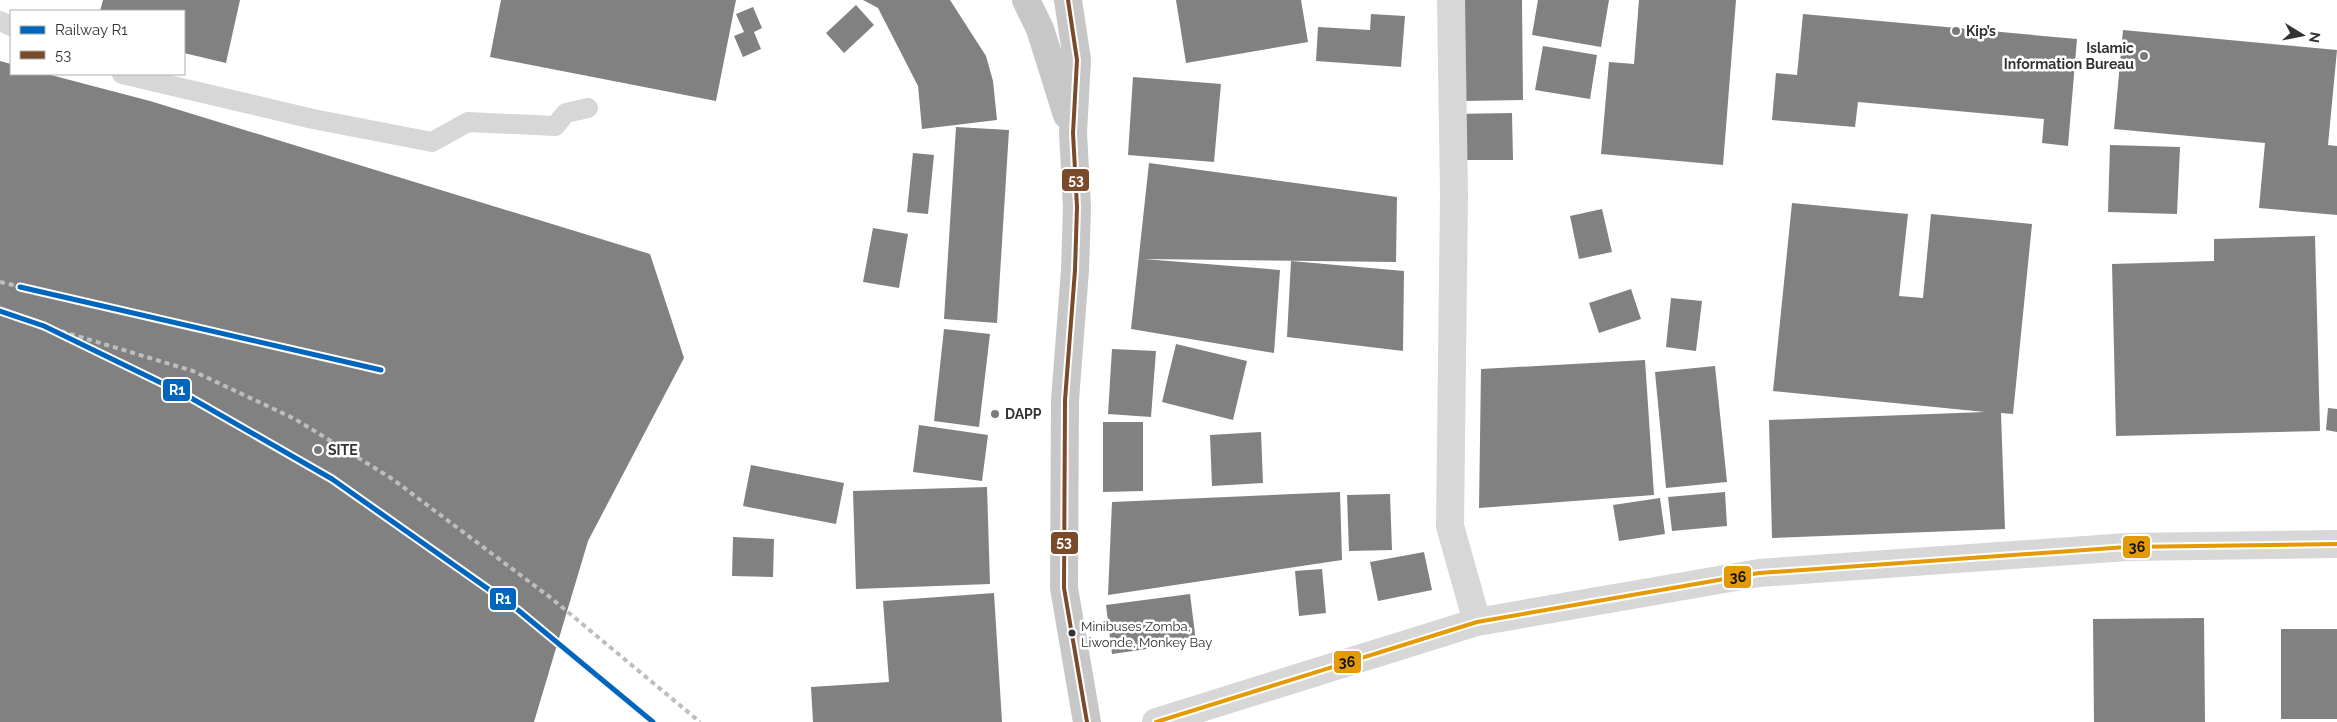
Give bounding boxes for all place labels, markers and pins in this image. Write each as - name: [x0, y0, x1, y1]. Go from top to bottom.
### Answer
- place label: Kip’s: [1966, 23, 1996, 39]
- marker: Kip’s: [1950, 25, 1962, 37]
- place label: Islamic Information Bureau: [2004, 40, 2134, 72]
- marker: Islamic Information Bureau: [2138, 50, 2150, 62]
- place label: DAPP: [1005, 406, 1042, 422]
- marker: DAPP: [989, 408, 1001, 420]
- place label: SITE: [328, 442, 358, 458]
- marker: SITE: [312, 444, 324, 456]
- place label: Minibuses Zomba, Liwonde, Monkey Bay: [1081, 619, 1212, 650]
- marker: Minibuses Zomba, Liwonde, Monkey Bay: [1067, 628, 1077, 638]

